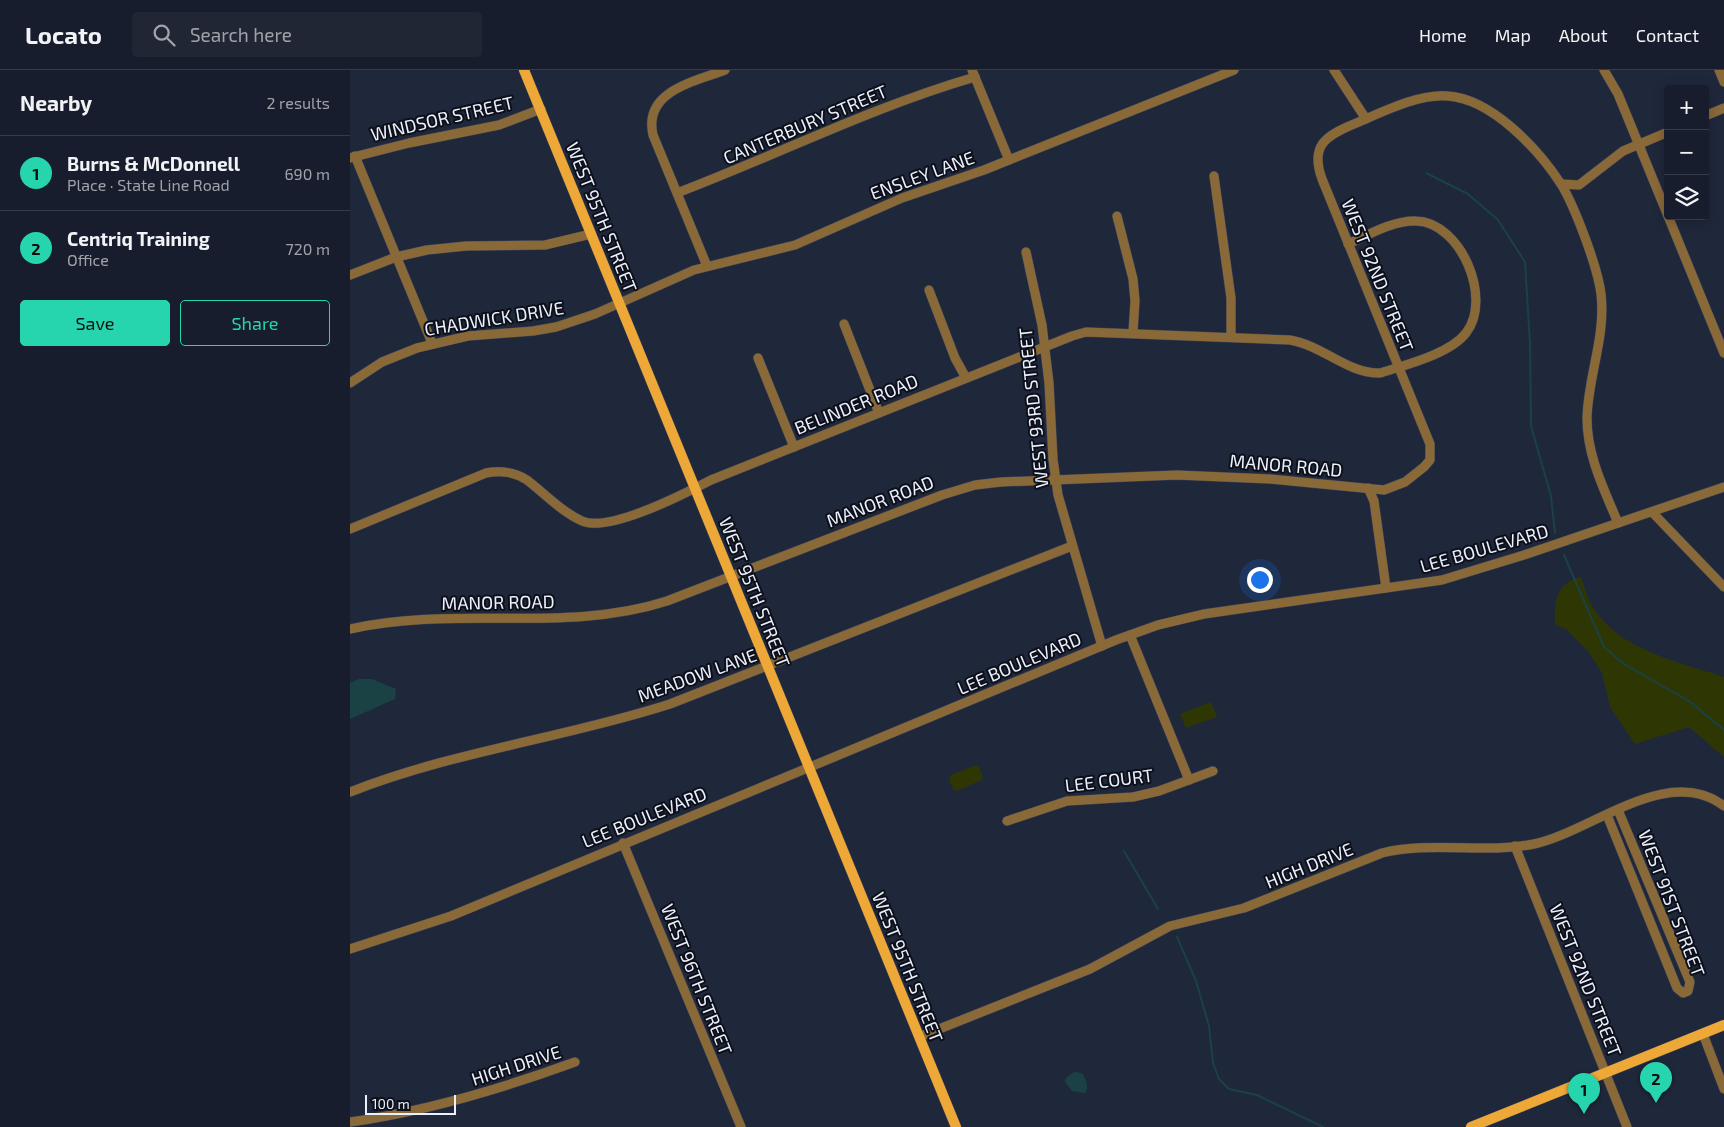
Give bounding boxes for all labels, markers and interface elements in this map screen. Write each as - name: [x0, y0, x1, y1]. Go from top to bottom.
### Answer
- search box: [132, 12, 482, 57]
- text: Locato: [25, 20, 102, 49]
- icon: search: [150, 21, 178, 49]
- text: Search here: [190, 23, 292, 46]
- text: Home: [1419, 24, 1467, 46]
- text: Map: [1495, 24, 1531, 46]
- text: About: [1559, 24, 1608, 46]
- text: Contact: [1636, 24, 1699, 46]
- street label: CANTERBURY STREET: [720, 79, 891, 169]
- map controls: [1664, 85, 1709, 220]
- button: +: [1664, 85, 1709, 130]
- text: Nearby: [20, 90, 92, 115]
- street label: WINDSOR STREET: [368, 91, 516, 145]
- text: 2 results: [267, 93, 330, 112]
- button: −: [1664, 130, 1709, 175]
- street label: WEST 95TH STREET: [562, 139, 642, 296]
- street label: ENSLEY LANE: [867, 146, 977, 204]
- text: Burns & McDonnell: [67, 152, 240, 175]
- text: 1: [33, 164, 39, 183]
- text: 690 m: [284, 164, 330, 183]
- text: Place · State Line Road: [67, 175, 230, 194]
- button: layers: [1664, 175, 1709, 220]
- street label: WEST 92ND STREET: [1337, 195, 1419, 355]
- text: Centriq Training: [67, 227, 210, 250]
- text: 2: [31, 239, 41, 258]
- text: 720 m: [286, 239, 330, 258]
- text: Office: [67, 250, 109, 269]
- street label: CHADWICK DRIVE: [423, 296, 565, 340]
- button: Save: [20, 300, 170, 346]
- button: Share: [180, 300, 330, 346]
- street label: WEST 93RD STREET: [1014, 326, 1052, 489]
- street label: BELINDER ROAD: [791, 369, 921, 439]
- street label: MANOR ROAD: [1229, 449, 1343, 481]
- street label: MANOR ROAD: [823, 470, 937, 532]
- street label: WEST 95TH STREET: [715, 514, 795, 671]
- street label: LEE BOULEVARD: [1417, 519, 1551, 577]
- your location: [1247, 567, 1273, 593]
- street label: MANOR ROAD: [441, 590, 555, 614]
- street label: LEE BOULEVARD: [954, 627, 1084, 699]
- street label: MEADOW LANE: [634, 643, 760, 707]
- street label: LEE COURT: [1064, 764, 1155, 796]
- street label: LEE BOULEVARD: [578, 782, 710, 852]
- street label: WEST 91ST STREET: [1634, 827, 1710, 980]
- street label: HIGH DRIVE: [1262, 837, 1356, 893]
- street label: WEST 95TH STREET: [868, 889, 948, 1046]
- street label: WEST 96TH STREET: [657, 900, 737, 1058]
- street label: WEST 92ND STREET: [1545, 900, 1627, 1060]
- street label: HIGH DRIVE: [468, 1040, 564, 1090]
- pin: 2: [1640, 1062, 1672, 1103]
- pin: 1: [1568, 1073, 1600, 1114]
- scale bar: [365, 1092, 456, 1115]
- text: 100 m: [372, 1095, 410, 1112]

